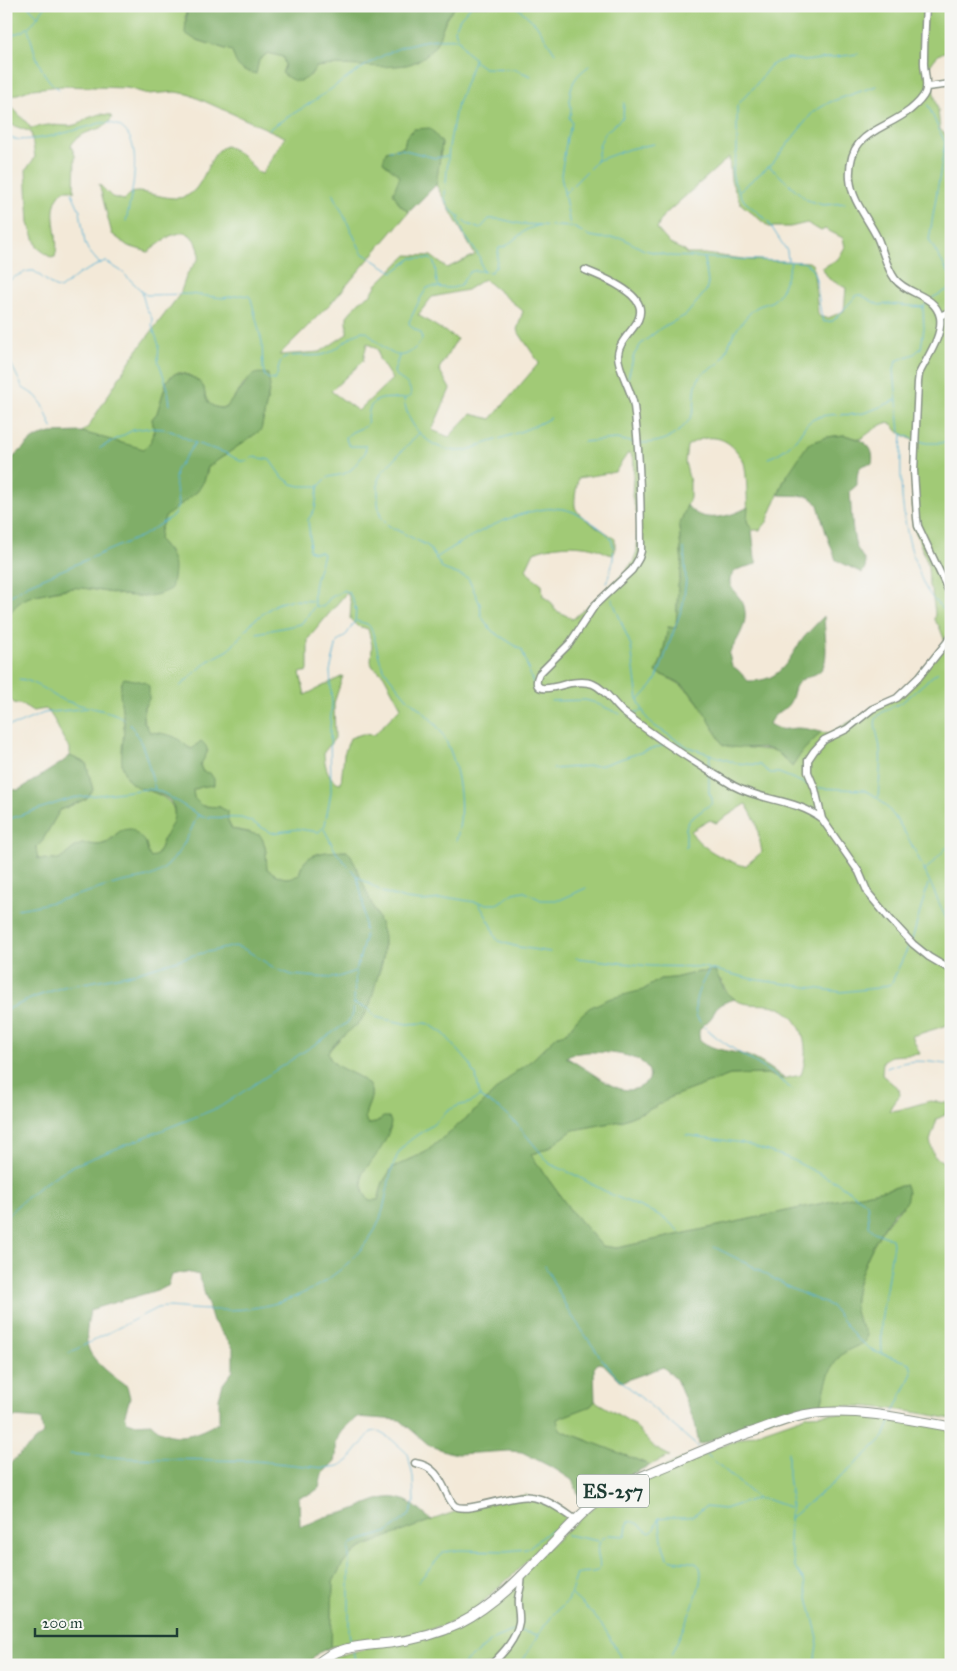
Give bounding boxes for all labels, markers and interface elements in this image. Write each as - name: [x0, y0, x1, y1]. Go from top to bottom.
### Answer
- road number: ES-257: [577, 1474, 649, 1508]
- scale bar: [35, 1606, 178, 1638]
- text: 200 m: [42, 1614, 83, 1632]

